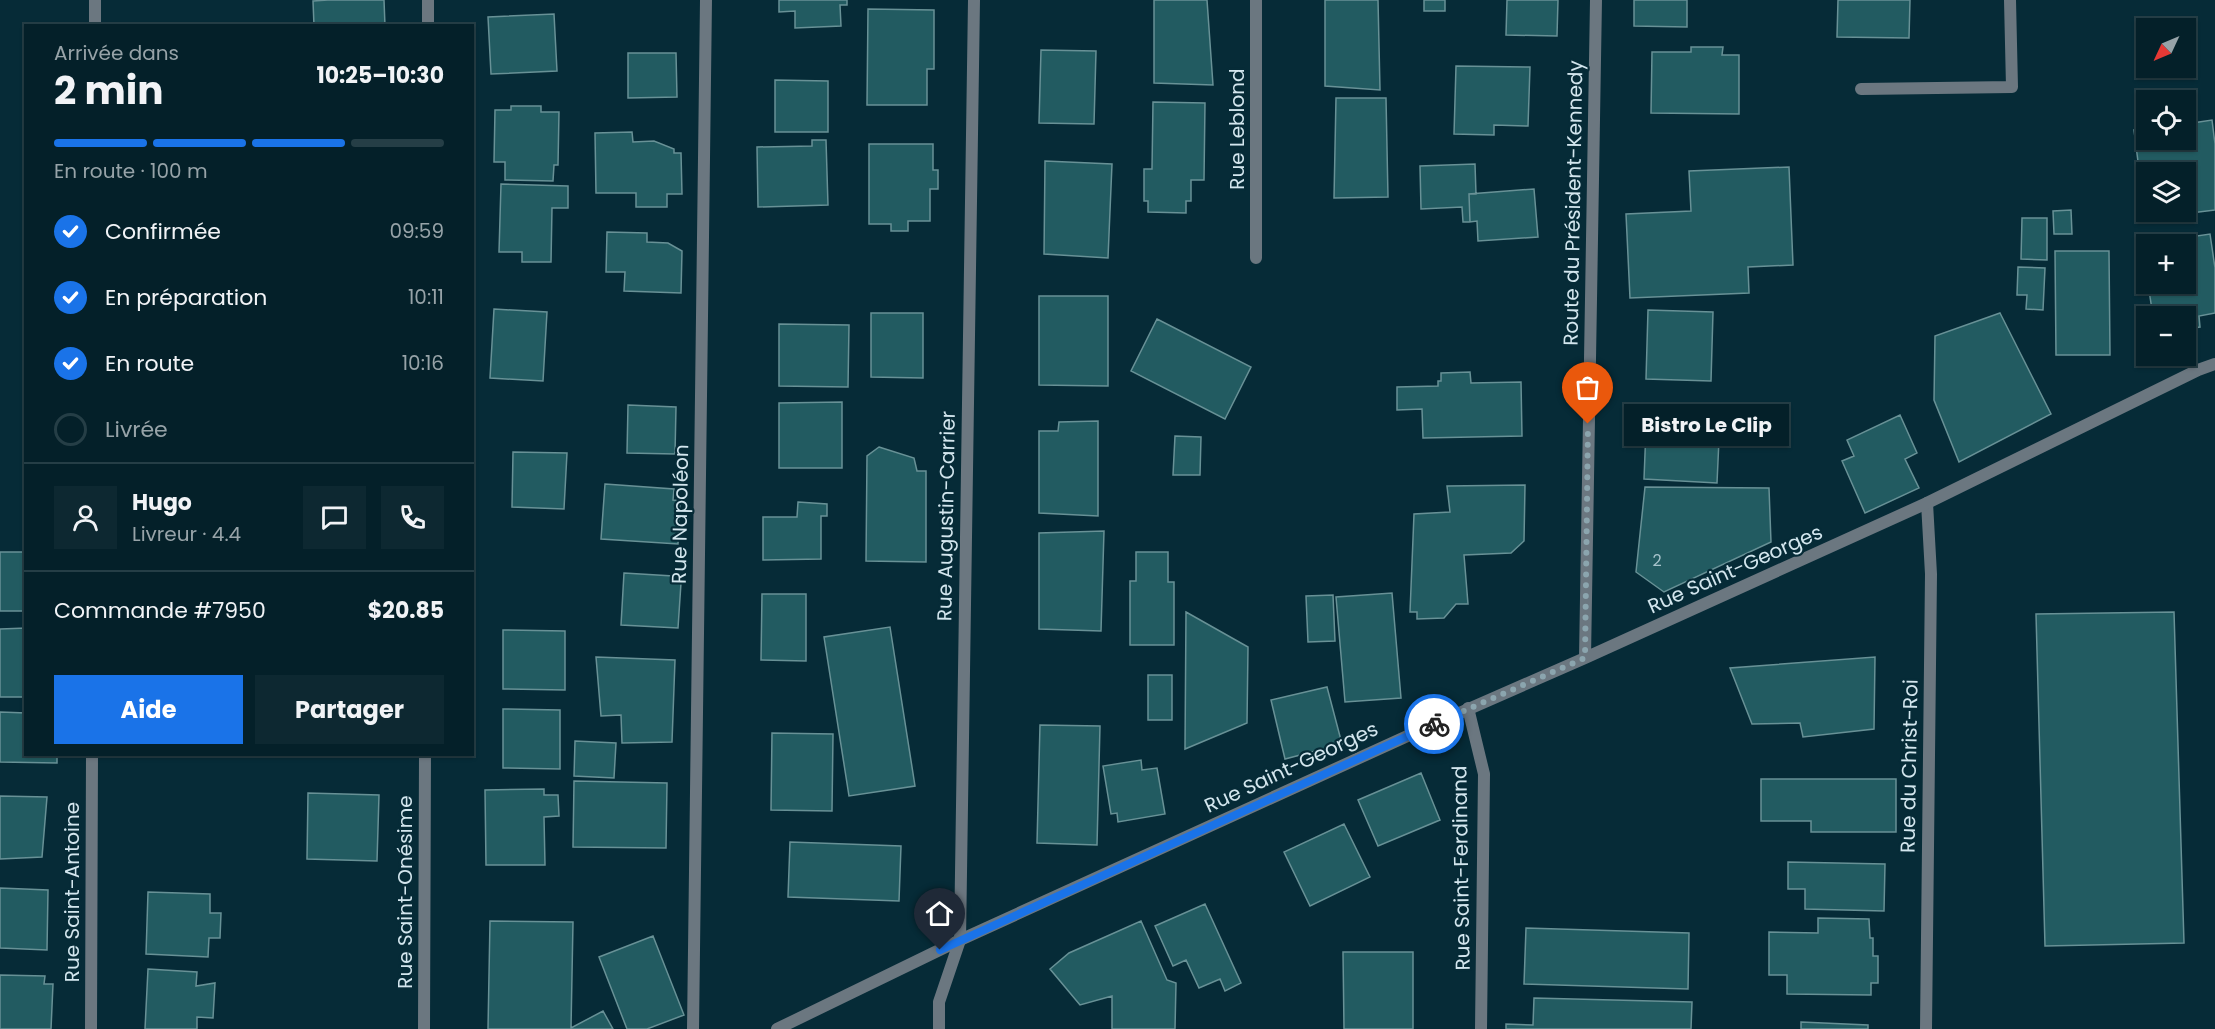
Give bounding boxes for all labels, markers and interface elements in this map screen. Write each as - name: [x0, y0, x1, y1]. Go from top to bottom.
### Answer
- north arrow: [2136, 18, 2196, 78]
- map controls: [2136, 18, 2196, 366]
- text: Arrivée dans: [54, 39, 179, 67]
- text: 10:25–10:30: [316, 60, 444, 91]
- street label: Route du Président-Kennedy: [1557, 60, 1589, 346]
- text: 2 min: [54, 63, 164, 118]
- street label: Rue Leblond: [1223, 68, 1251, 190]
- button: locate: [2136, 90, 2196, 150]
- text: En route · 100 m: [54, 157, 208, 185]
- button: layers: [2136, 162, 2196, 222]
- icon: check: [54, 215, 87, 248]
- text: Confirmée: [105, 216, 221, 247]
- text: 09:59: [389, 217, 444, 245]
- button: +: [2136, 234, 2196, 294]
- icon: check: [54, 281, 87, 314]
- text: En préparation: [105, 282, 267, 313]
- text: 10:11: [408, 283, 444, 311]
- button: −: [2136, 306, 2196, 366]
- icon: check: [54, 347, 87, 380]
- text: En route: [105, 348, 194, 379]
- text: 10:16: [402, 349, 444, 377]
- pin: [1562, 362, 1613, 424]
- icon: bag: [1571, 371, 1604, 404]
- callout: Bistro Le Clip: [1624, 403, 1789, 445]
- street label: Rue Augustin-Carrier: [930, 411, 962, 621]
- text: Bistro Le Clip: [1641, 411, 1772, 439]
- text: Livrée: [105, 414, 168, 445]
- street label: Rue Napoléon: [665, 444, 695, 584]
- button: person: [54, 486, 117, 549]
- button: chat: [303, 486, 366, 549]
- button: phone: [381, 486, 444, 549]
- text: Hugo: [132, 487, 192, 518]
- street label: Rue Saint-Georges: [1643, 518, 1827, 620]
- text: Livreur · 4.4: [132, 520, 241, 548]
- house number: 2: [1652, 549, 1662, 572]
- text: Commande #7950: [54, 595, 266, 626]
- text: $20.85: [368, 595, 444, 626]
- button: Aide: [54, 675, 243, 744]
- button: Partager: [255, 675, 444, 744]
- street label: Rue du Christ-Roi: [1893, 679, 1925, 853]
- courier: [1404, 694, 1464, 754]
- icon: bike: [1418, 708, 1451, 741]
- street label: Rue Saint-Georges: [1200, 714, 1382, 820]
- street label: Rue Saint-Ferdinand: [1445, 765, 1477, 971]
- street label: Rue Saint-Onésime: [391, 795, 419, 989]
- street label: Rue Saint-Antoine: [58, 802, 86, 982]
- pin: [914, 888, 965, 950]
- icon: home: [923, 897, 956, 930]

